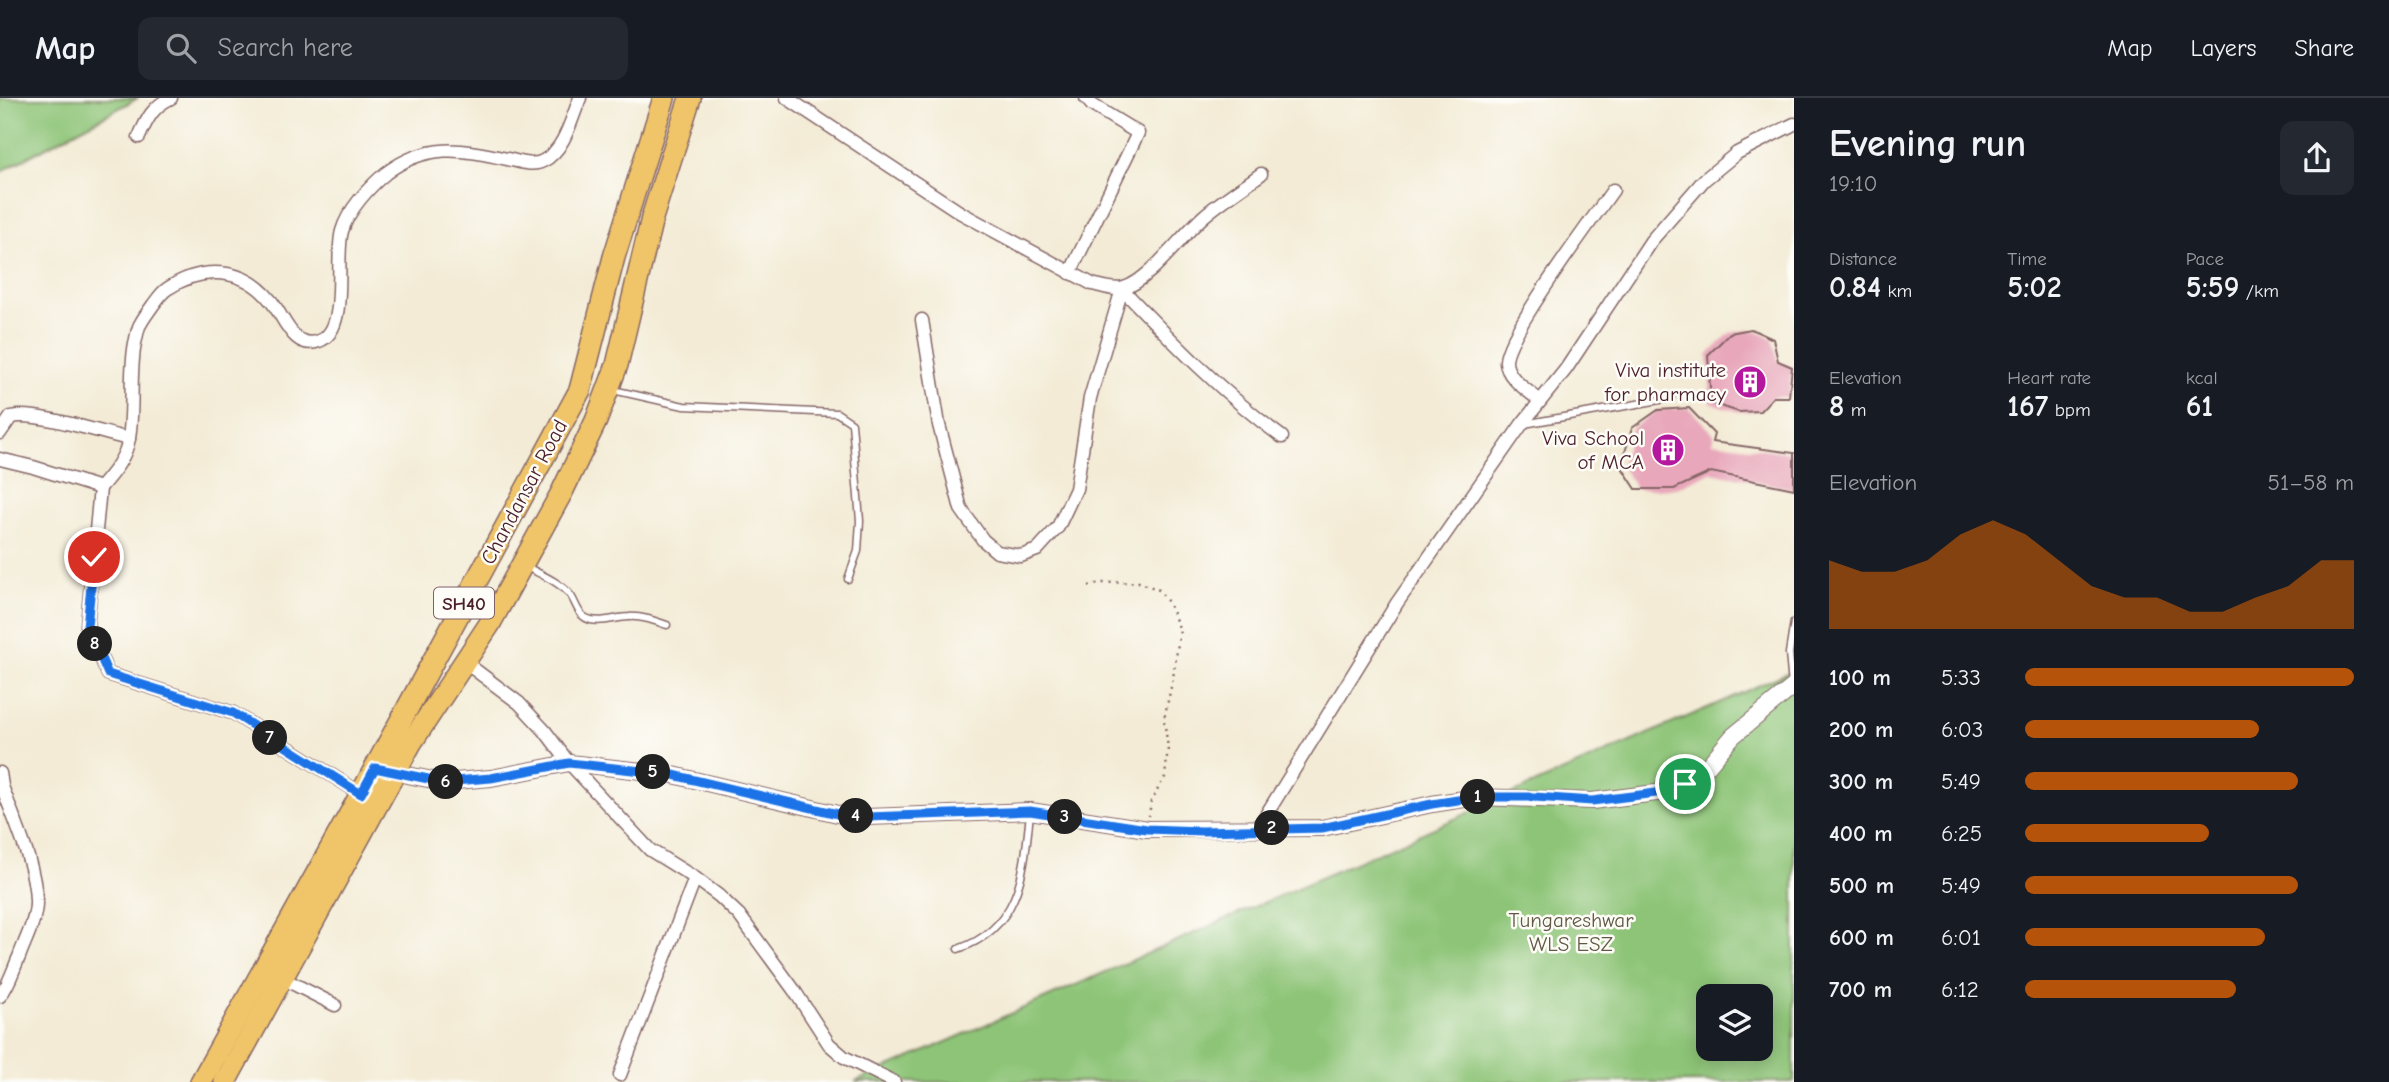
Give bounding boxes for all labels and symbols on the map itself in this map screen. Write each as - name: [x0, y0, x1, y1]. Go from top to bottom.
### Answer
- place label: Viva institute for pharmacy: [1604, 358, 1727, 406]
- building icon: Viva institute for pharmacy: [1731, 363, 1769, 401]
- street label: Chandansar Road: [476, 416, 572, 568]
- place label: Viva School of MCA: [1542, 426, 1644, 474]
- building icon: Viva School of MCA: [1649, 431, 1687, 469]
- pin: [64, 527, 124, 587]
- road number: SH40: [434, 588, 494, 618]
- pin: 8: [78, 626, 112, 662]
- pin: 7: [252, 720, 288, 756]
- pin: 5: [636, 754, 670, 790]
- pin: [1655, 754, 1715, 814]
- pin: 6: [428, 764, 464, 800]
- pin: 1: [1460, 780, 1496, 814]
- pin: 4: [838, 798, 874, 834]
- pin: 3: [1048, 800, 1082, 834]
- pin: 2: [1254, 810, 1290, 846]
- park label: Tungareshwar WLS ESZ: [1508, 908, 1634, 956]

